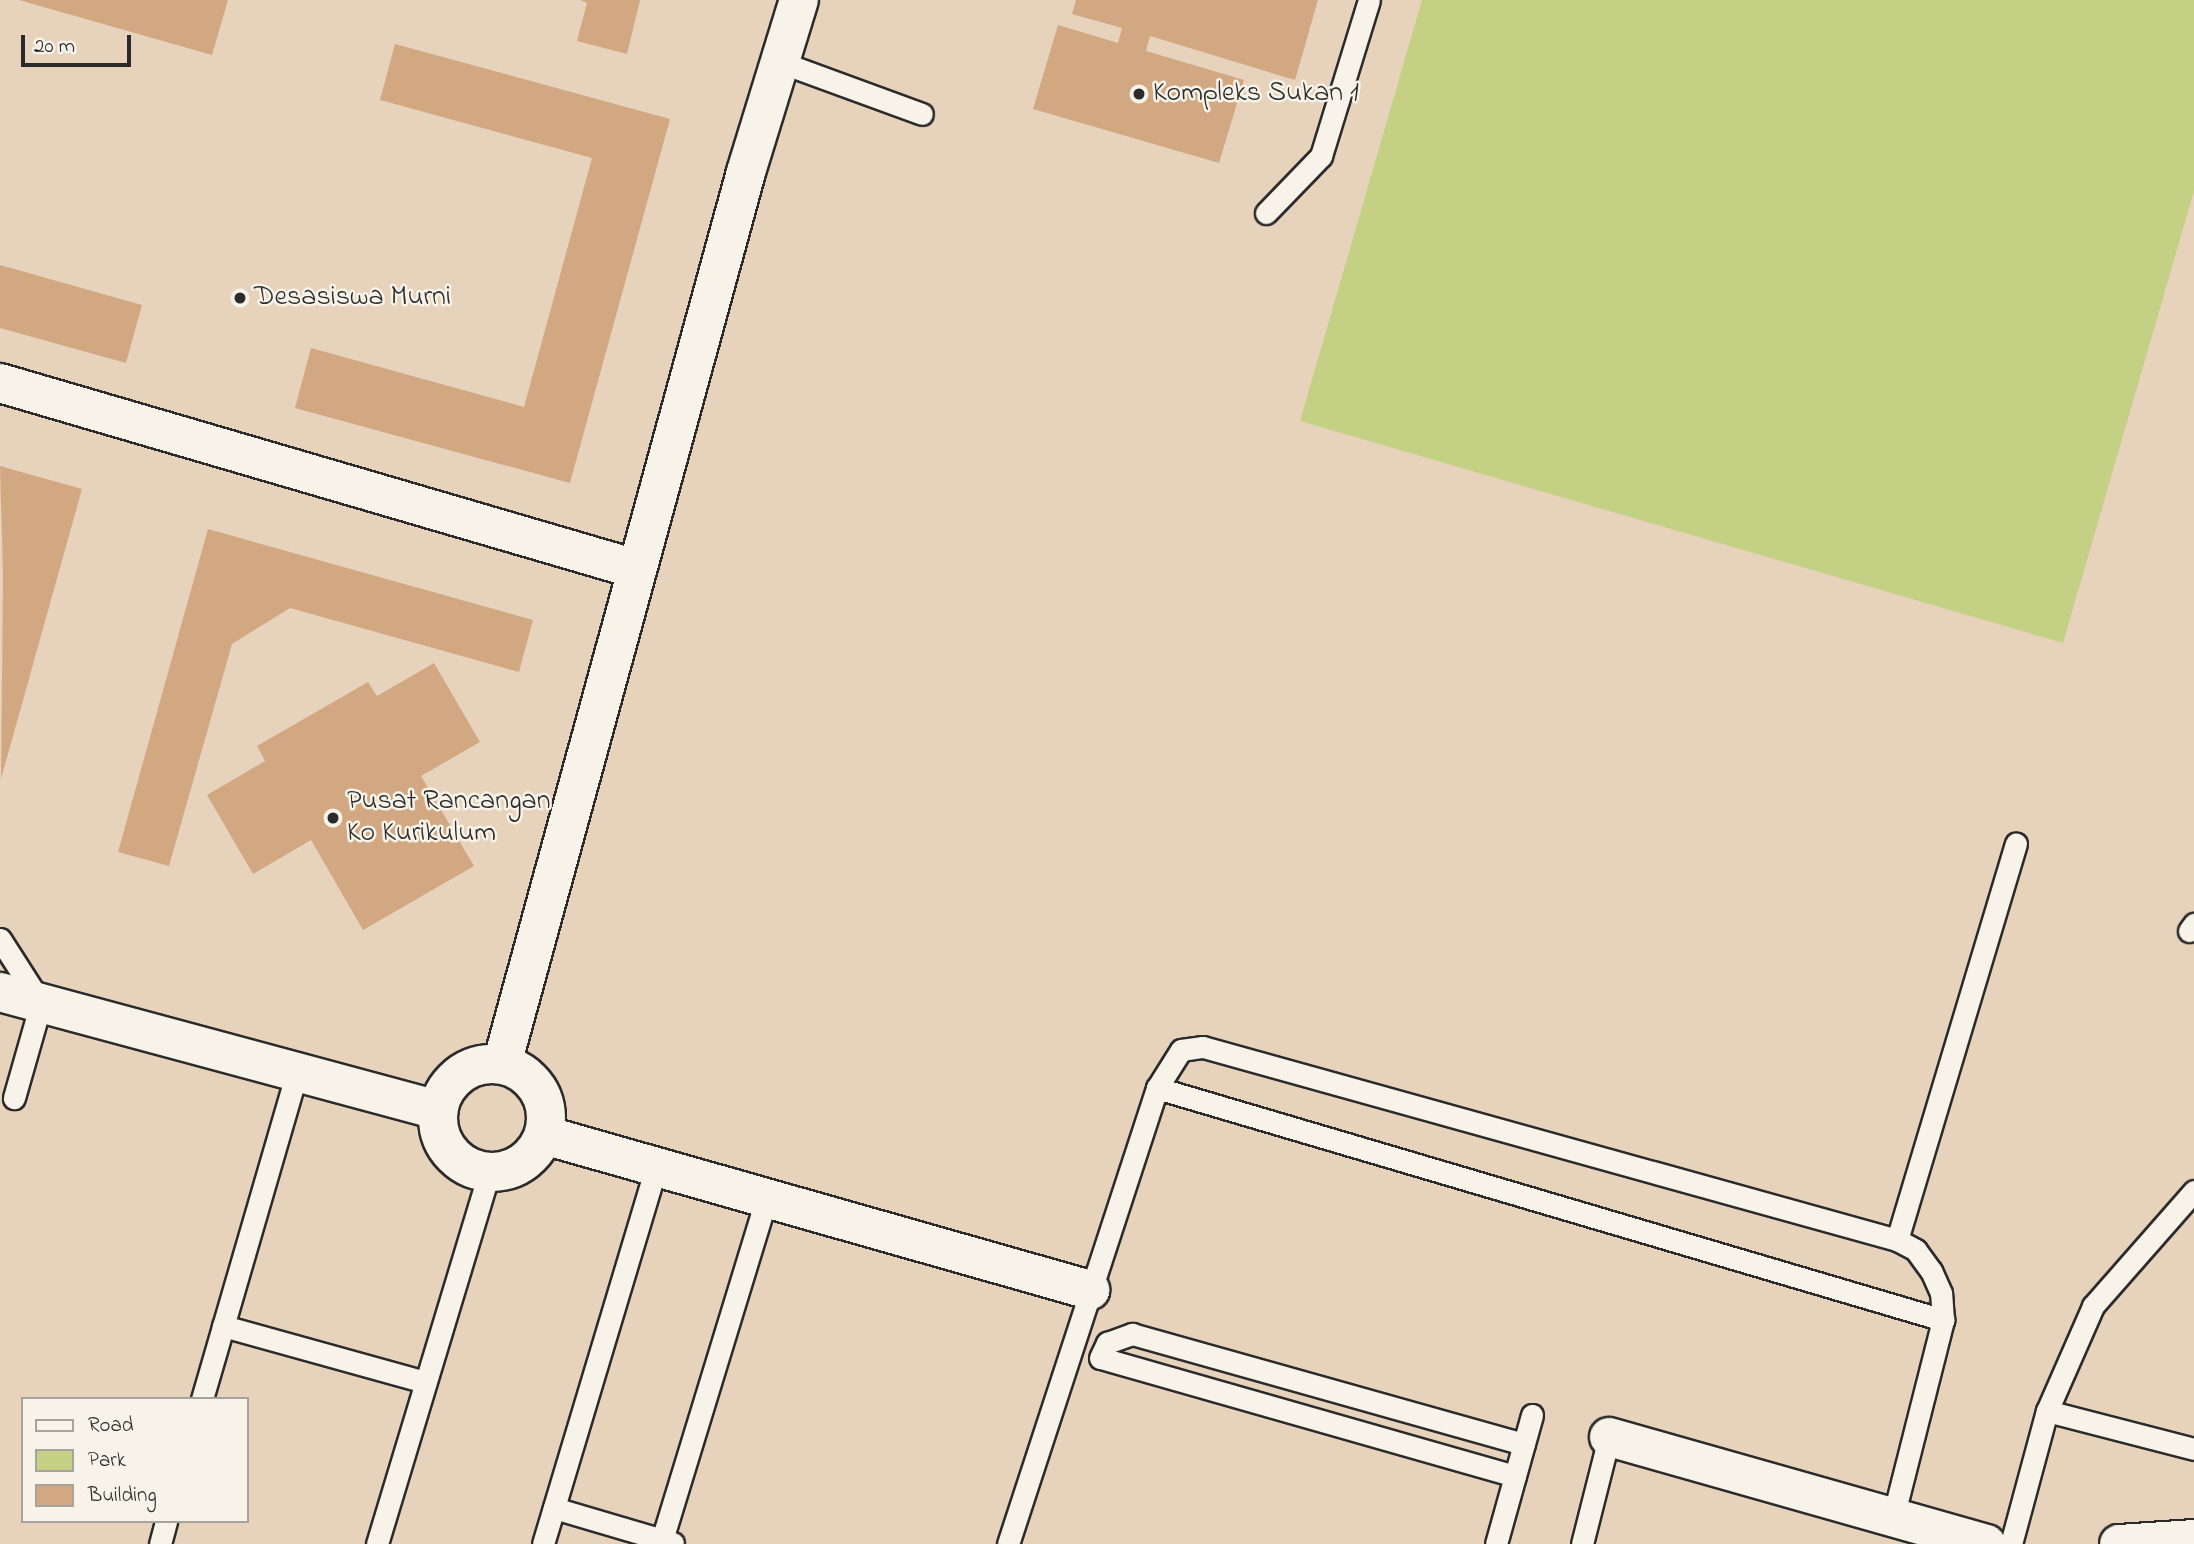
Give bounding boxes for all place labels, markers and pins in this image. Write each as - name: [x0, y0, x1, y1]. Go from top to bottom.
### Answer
- place label: Kompleks Sukan 1: [1153, 77, 1359, 111]
- marker: Kompleks Sukan 1: [1131, 86, 1147, 102]
- place label: Desasiswa Murni: [254, 281, 451, 315]
- marker: Desasiswa Murni: [232, 290, 248, 306]
- place label: Pusat Rancangan Ko Kurikulum: [347, 785, 551, 851]
- marker: Pusat Rancangan Ko Kurikulum: [325, 810, 341, 826]

